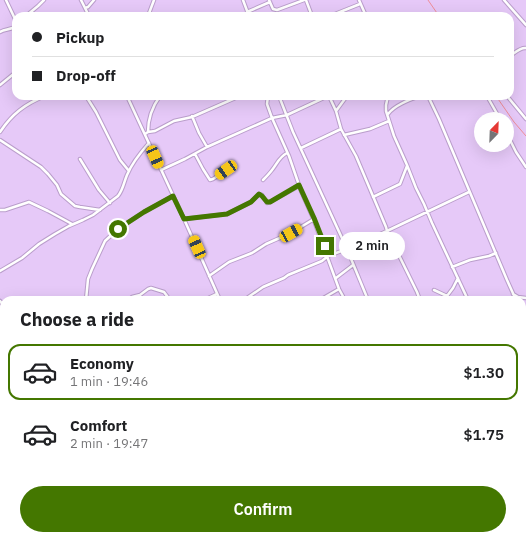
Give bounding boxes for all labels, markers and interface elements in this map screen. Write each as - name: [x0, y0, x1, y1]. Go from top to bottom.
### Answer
- text: Pickup: [56, 28, 104, 47]
- text: Drop-off: [56, 66, 116, 85]
- north arrow: [474, 112, 514, 152]
- map controls: [474, 112, 514, 152]
- car: [145, 144, 165, 170]
- car: [213, 158, 239, 182]
- route start: [109, 220, 127, 238]
- car: [278, 222, 304, 244]
- callout: 2 min: [339, 232, 405, 260]
- car: [187, 234, 207, 260]
- route end: [316, 237, 334, 255]
- text: 2 min: [355, 237, 389, 254]
- text: Choose a ride: [20, 308, 134, 331]
- icon: car: [22, 354, 58, 390]
- text: Economy: [70, 354, 134, 373]
- text: $1.30: [464, 363, 504, 382]
- text: 1 min · 19:46: [70, 373, 148, 390]
- icon: car: [22, 416, 58, 452]
- text: Comfort: [70, 416, 127, 435]
- text: $1.75: [464, 425, 504, 444]
- text: 2 min · 19:47: [70, 435, 148, 452]
- button: Confirm: [20, 486, 506, 532]

